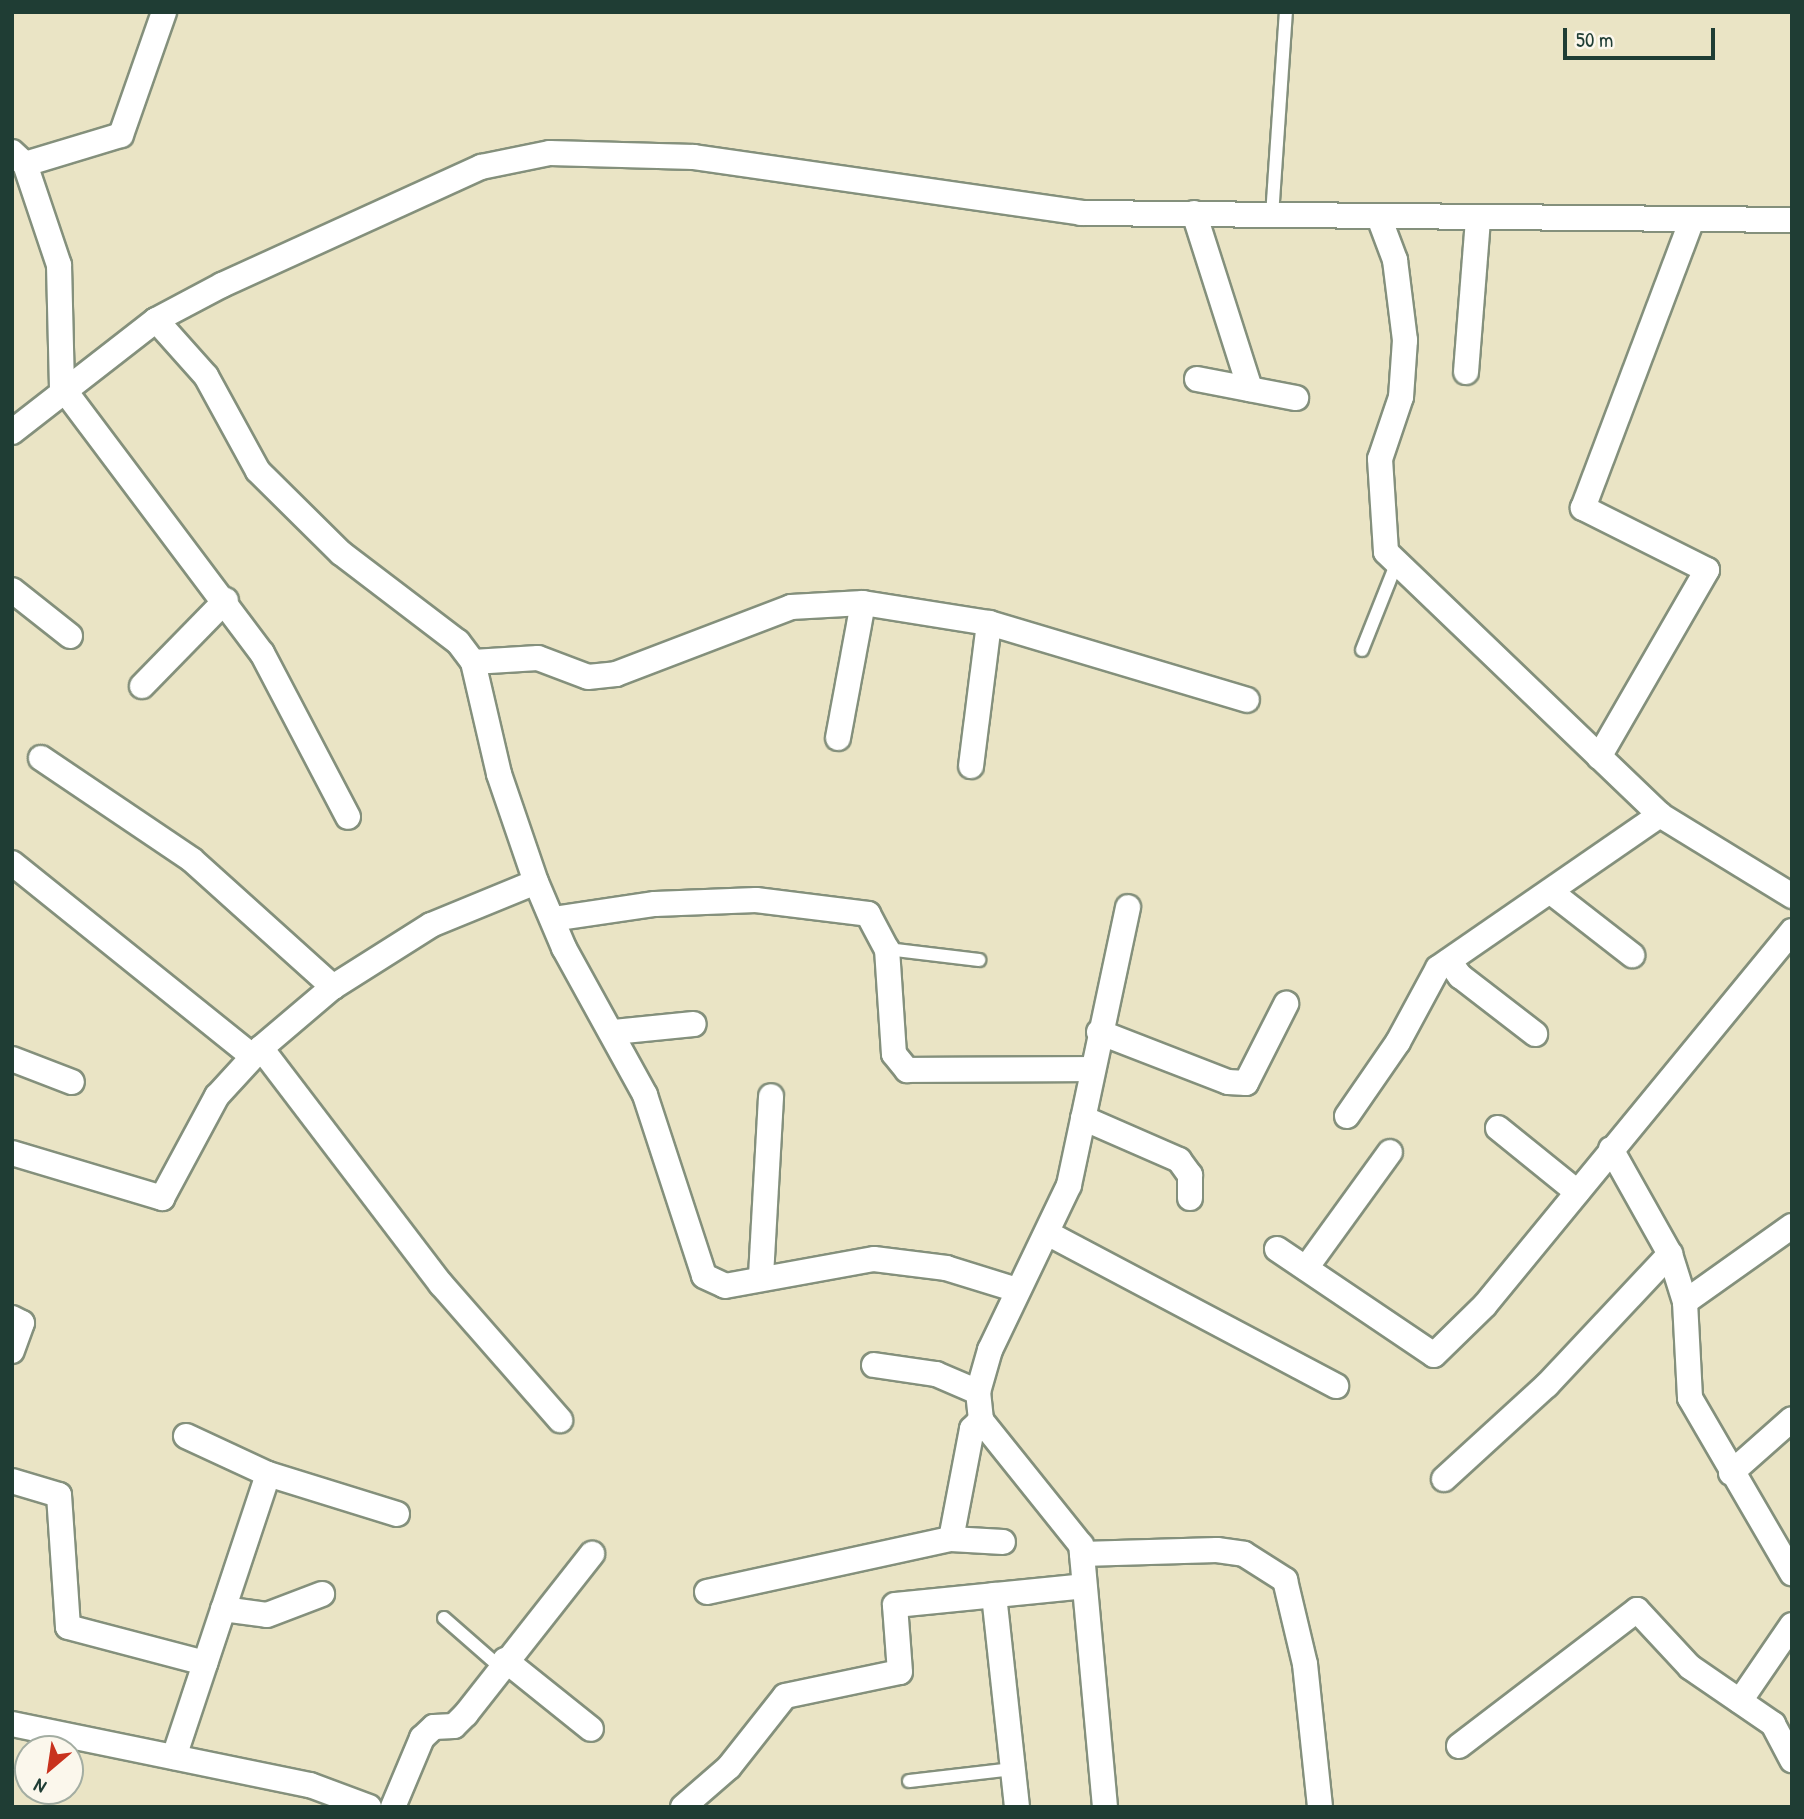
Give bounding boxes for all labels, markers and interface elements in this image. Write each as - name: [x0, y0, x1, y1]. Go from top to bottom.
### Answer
- scale bar: [1566, 14, 1718, 58]
- text: 50 m: [1576, 25, 1613, 54]
- north arrow: [14, 1735, 84, 1805]
- text: N: [29, 1773, 51, 1800]

